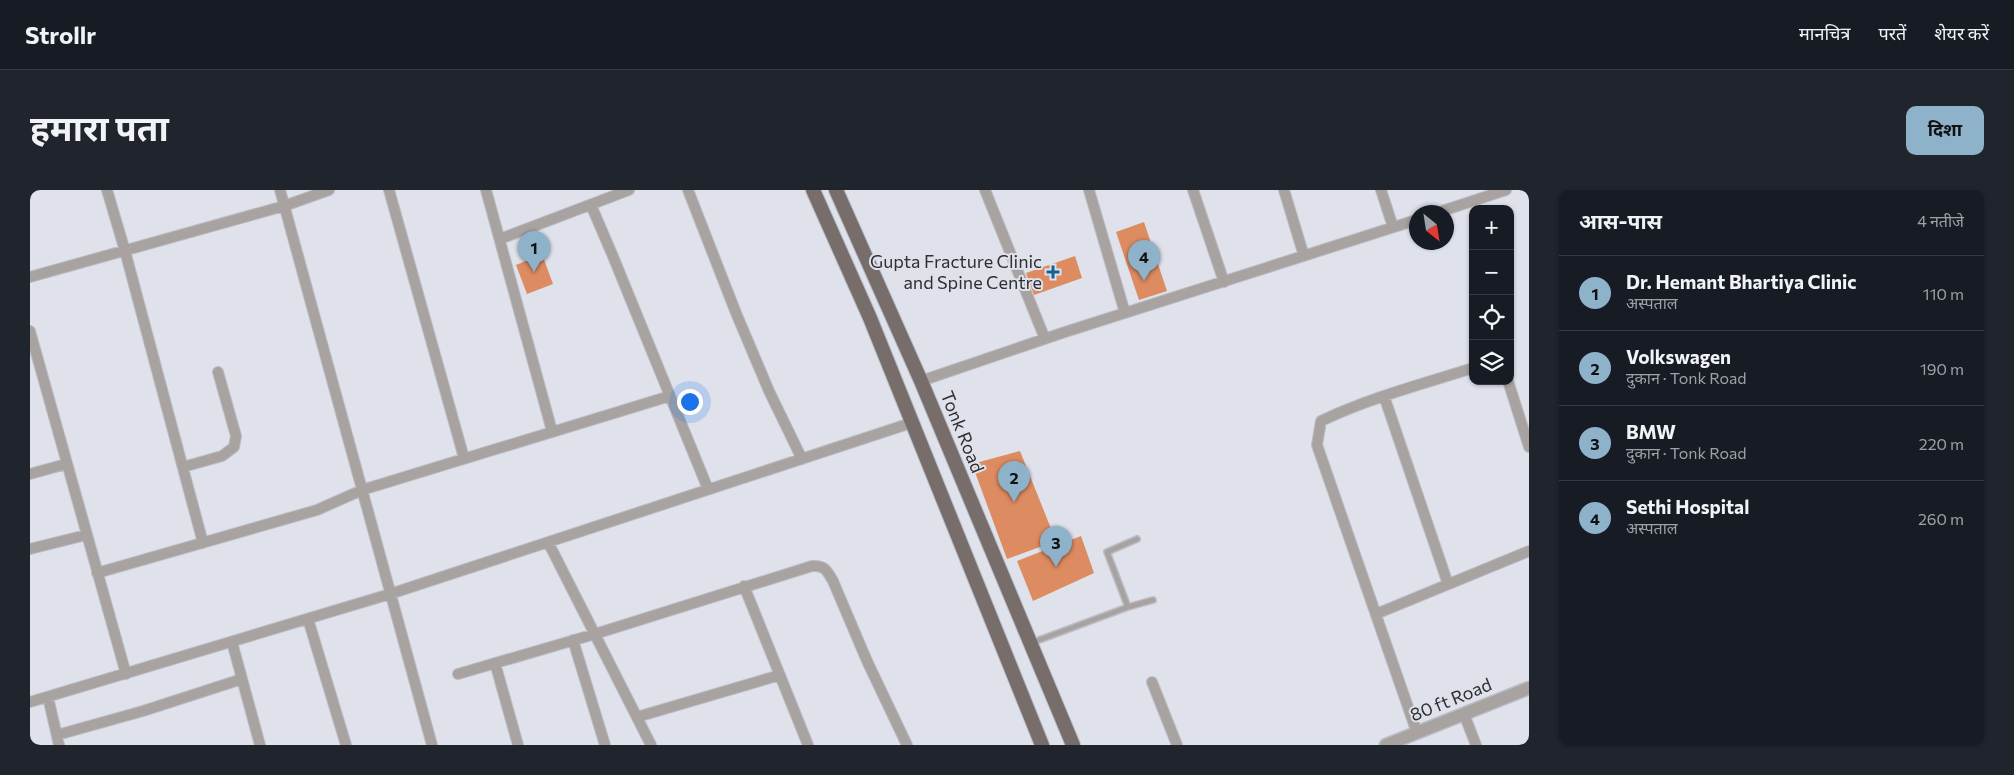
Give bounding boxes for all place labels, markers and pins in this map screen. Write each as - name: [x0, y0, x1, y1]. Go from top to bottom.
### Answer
- pin: 1: [518, 231, 550, 272]
- pin: 4: [1128, 240, 1160, 281]
- place label: Gupta Fracture Clinic and Spine Centre: [870, 250, 1042, 293]
- marker: Gupta Fracture Clinic and Spine Centre: [1046, 265, 1060, 279]
- pin: 2: [998, 461, 1030, 502]
- pin: 3: [1040, 526, 1072, 567]

